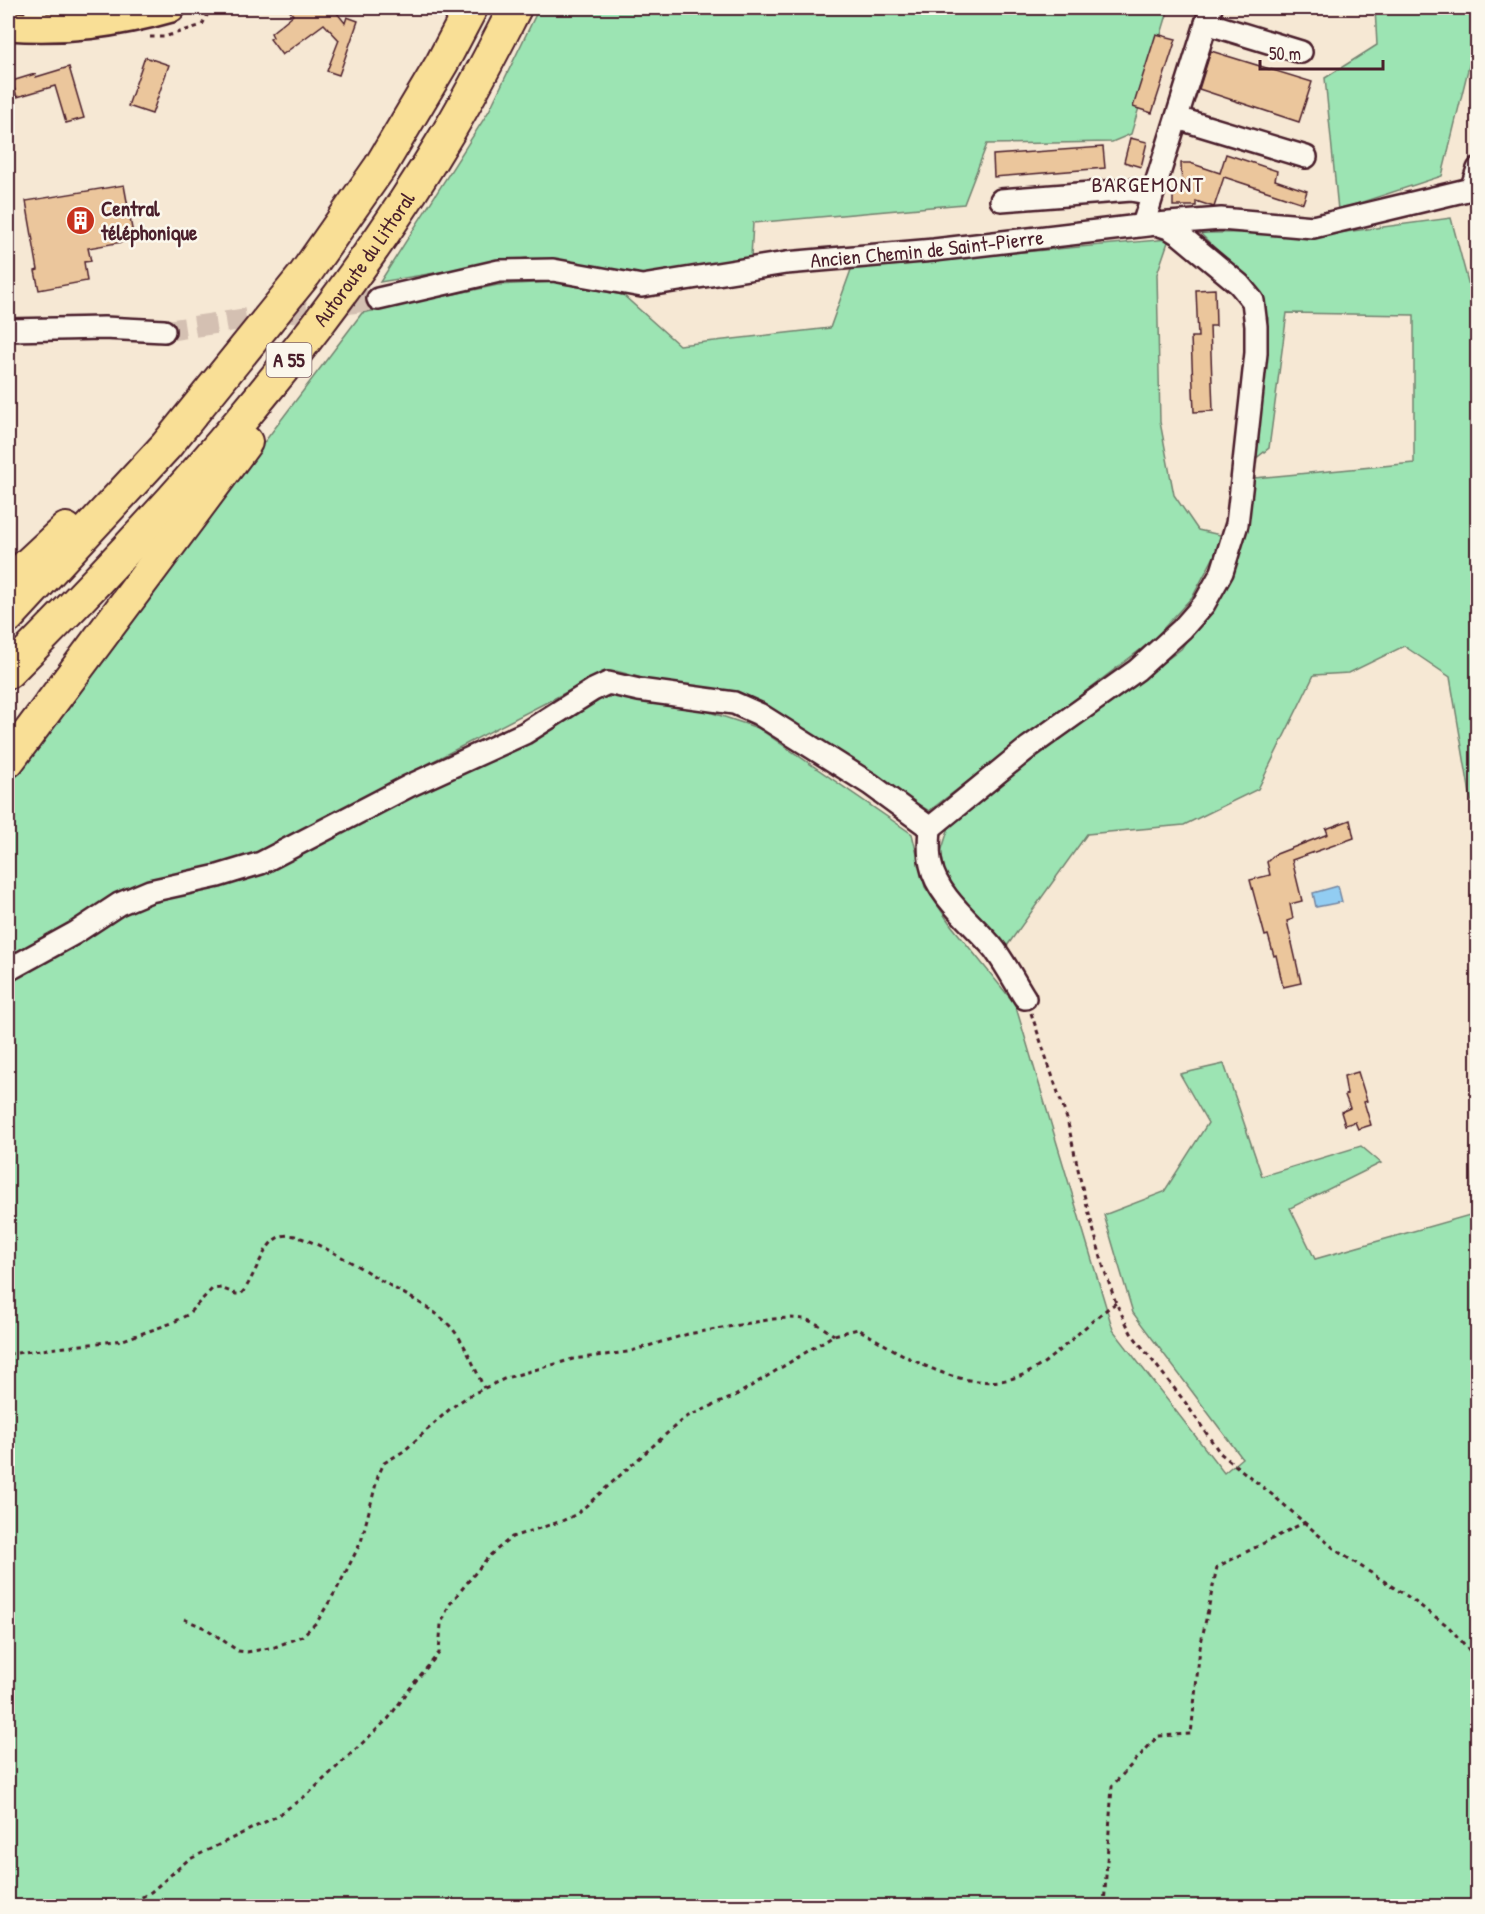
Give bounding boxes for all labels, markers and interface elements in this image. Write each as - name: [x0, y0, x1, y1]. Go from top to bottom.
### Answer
- scale bar: [1260, 33, 1383, 71]
- text: 50 m: [1269, 41, 1301, 66]
- district label: BARGEMONT: [1092, 169, 1204, 199]
- street label: Autoroute du Littoral: [306, 186, 422, 332]
- place label: Central téléphonique: [100, 194, 198, 248]
- building icon: Central téléphonique: [64, 205, 96, 237]
- street label: Ancien Chemin de Saint-Pierre: [809, 222, 1045, 275]
- road number: A 55: [266, 343, 312, 377]

